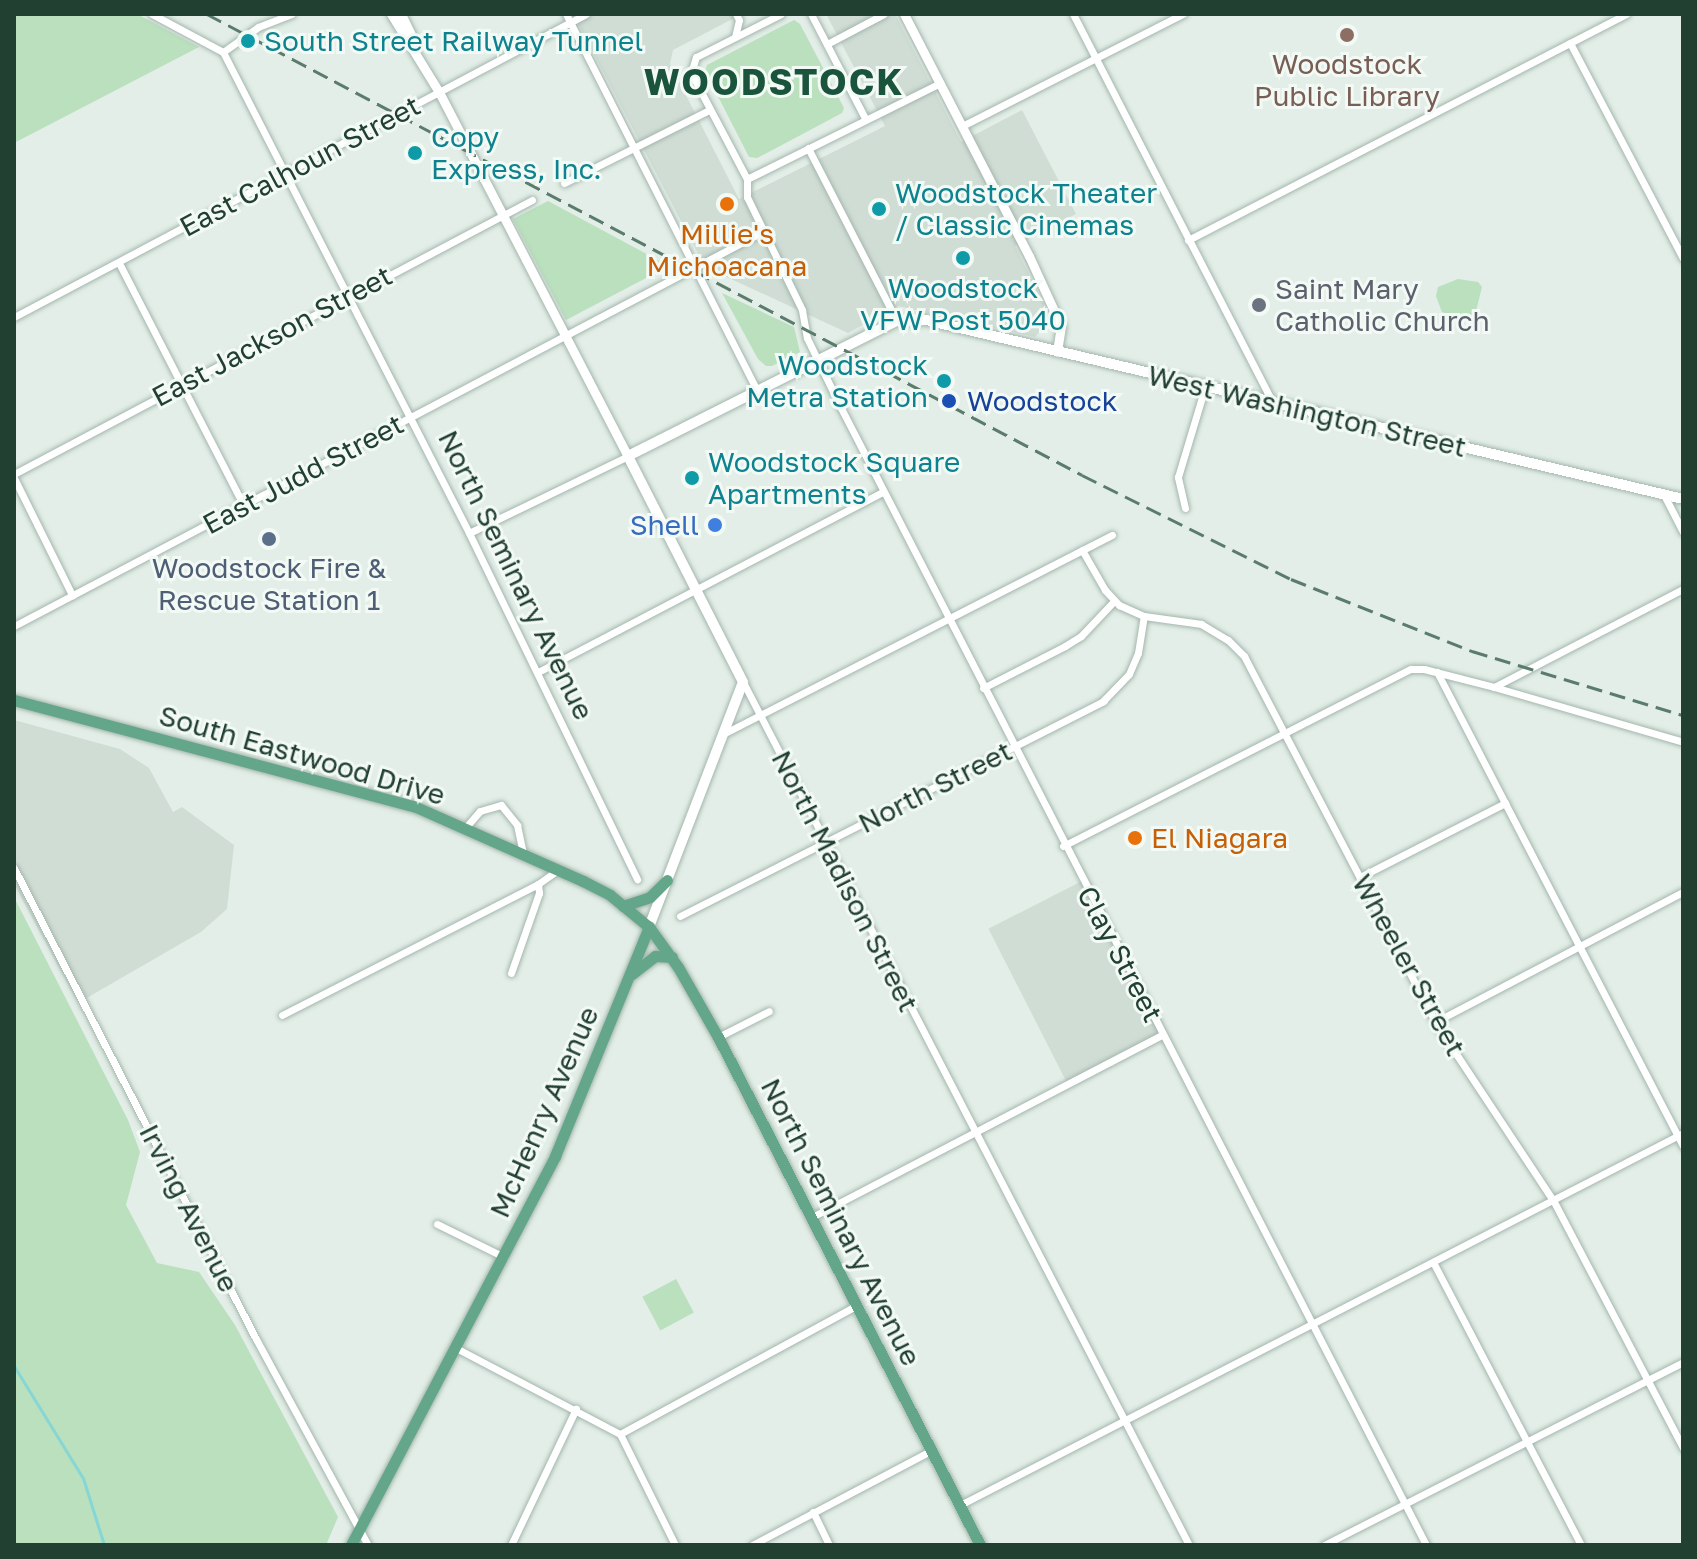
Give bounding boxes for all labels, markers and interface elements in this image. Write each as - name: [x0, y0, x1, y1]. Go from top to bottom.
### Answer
- place label: South Street Railway Tunnel: [264, 24, 643, 58]
- marker: Woodstock Public Library: [1338, 26, 1356, 44]
- marker: South Street Railway Tunnel: [239, 32, 257, 50]
- place label: Woodstock Public Library: [1254, 47, 1440, 113]
- district label: WOODSTOCK: [644, 60, 904, 104]
- street label: East Calhoun Street: [174, 88, 426, 244]
- place label: Copy Express, Inc.: [431, 120, 602, 186]
- marker: Copy Express, Inc.: [406, 144, 424, 162]
- place label: Woodstock Theater / Classic Cinemas: [895, 176, 1157, 242]
- marker: Millie's Michoacana: [718, 195, 736, 213]
- marker: Woodstock Theater / Classic Cinemas: [870, 200, 888, 218]
- place label: Millie's Michoacana: [647, 217, 807, 283]
- marker: Woodstock VFW Post 5040: [954, 249, 972, 267]
- street label: East Jackson Street: [146, 259, 398, 413]
- place label: Woodstock VFW Post 5040: [860, 271, 1066, 337]
- place label: Saint Mary Catholic Church: [1275, 272, 1490, 338]
- marker: Saint Mary Catholic Church: [1250, 296, 1268, 314]
- place label: Woodstock Metra Station: [746, 348, 928, 414]
- street label: West Washington Street: [1145, 358, 1469, 464]
- marker: Woodstock Metra Station: [935, 372, 953, 390]
- place label: Woodstock: [967, 384, 1117, 418]
- marker: Woodstock: [938, 390, 960, 412]
- street label: East Judd Street: [197, 407, 409, 541]
- street label: North Seminary Avenue: [431, 425, 601, 725]
- place label: Woodstock Square Apartments: [708, 445, 960, 511]
- marker: Woodstock Square Apartments: [683, 469, 701, 487]
- place label: Shell: [630, 508, 699, 542]
- marker: Shell: [706, 516, 724, 534]
- marker: Woodstock Fire & Rescue Station 1: [260, 530, 278, 548]
- place label: Woodstock Fire & Rescue Station 1: [152, 551, 386, 617]
- street label: South Eastwood Drive: [155, 698, 449, 812]
- street label: North Street: [853, 734, 1017, 840]
- street label: North Madison Street: [765, 745, 925, 1017]
- place label: El Niagara: [1151, 821, 1288, 855]
- marker: El Niagara: [1126, 829, 1144, 847]
- street label: Wheeler Street: [1345, 868, 1473, 1062]
- street label: Clay Street: [1070, 880, 1170, 1028]
- street label: McHenry Avenue: [482, 1001, 606, 1223]
- street label: North Seminary Avenue: [754, 1073, 928, 1371]
- street label: Irving Avenue: [132, 1118, 246, 1298]

